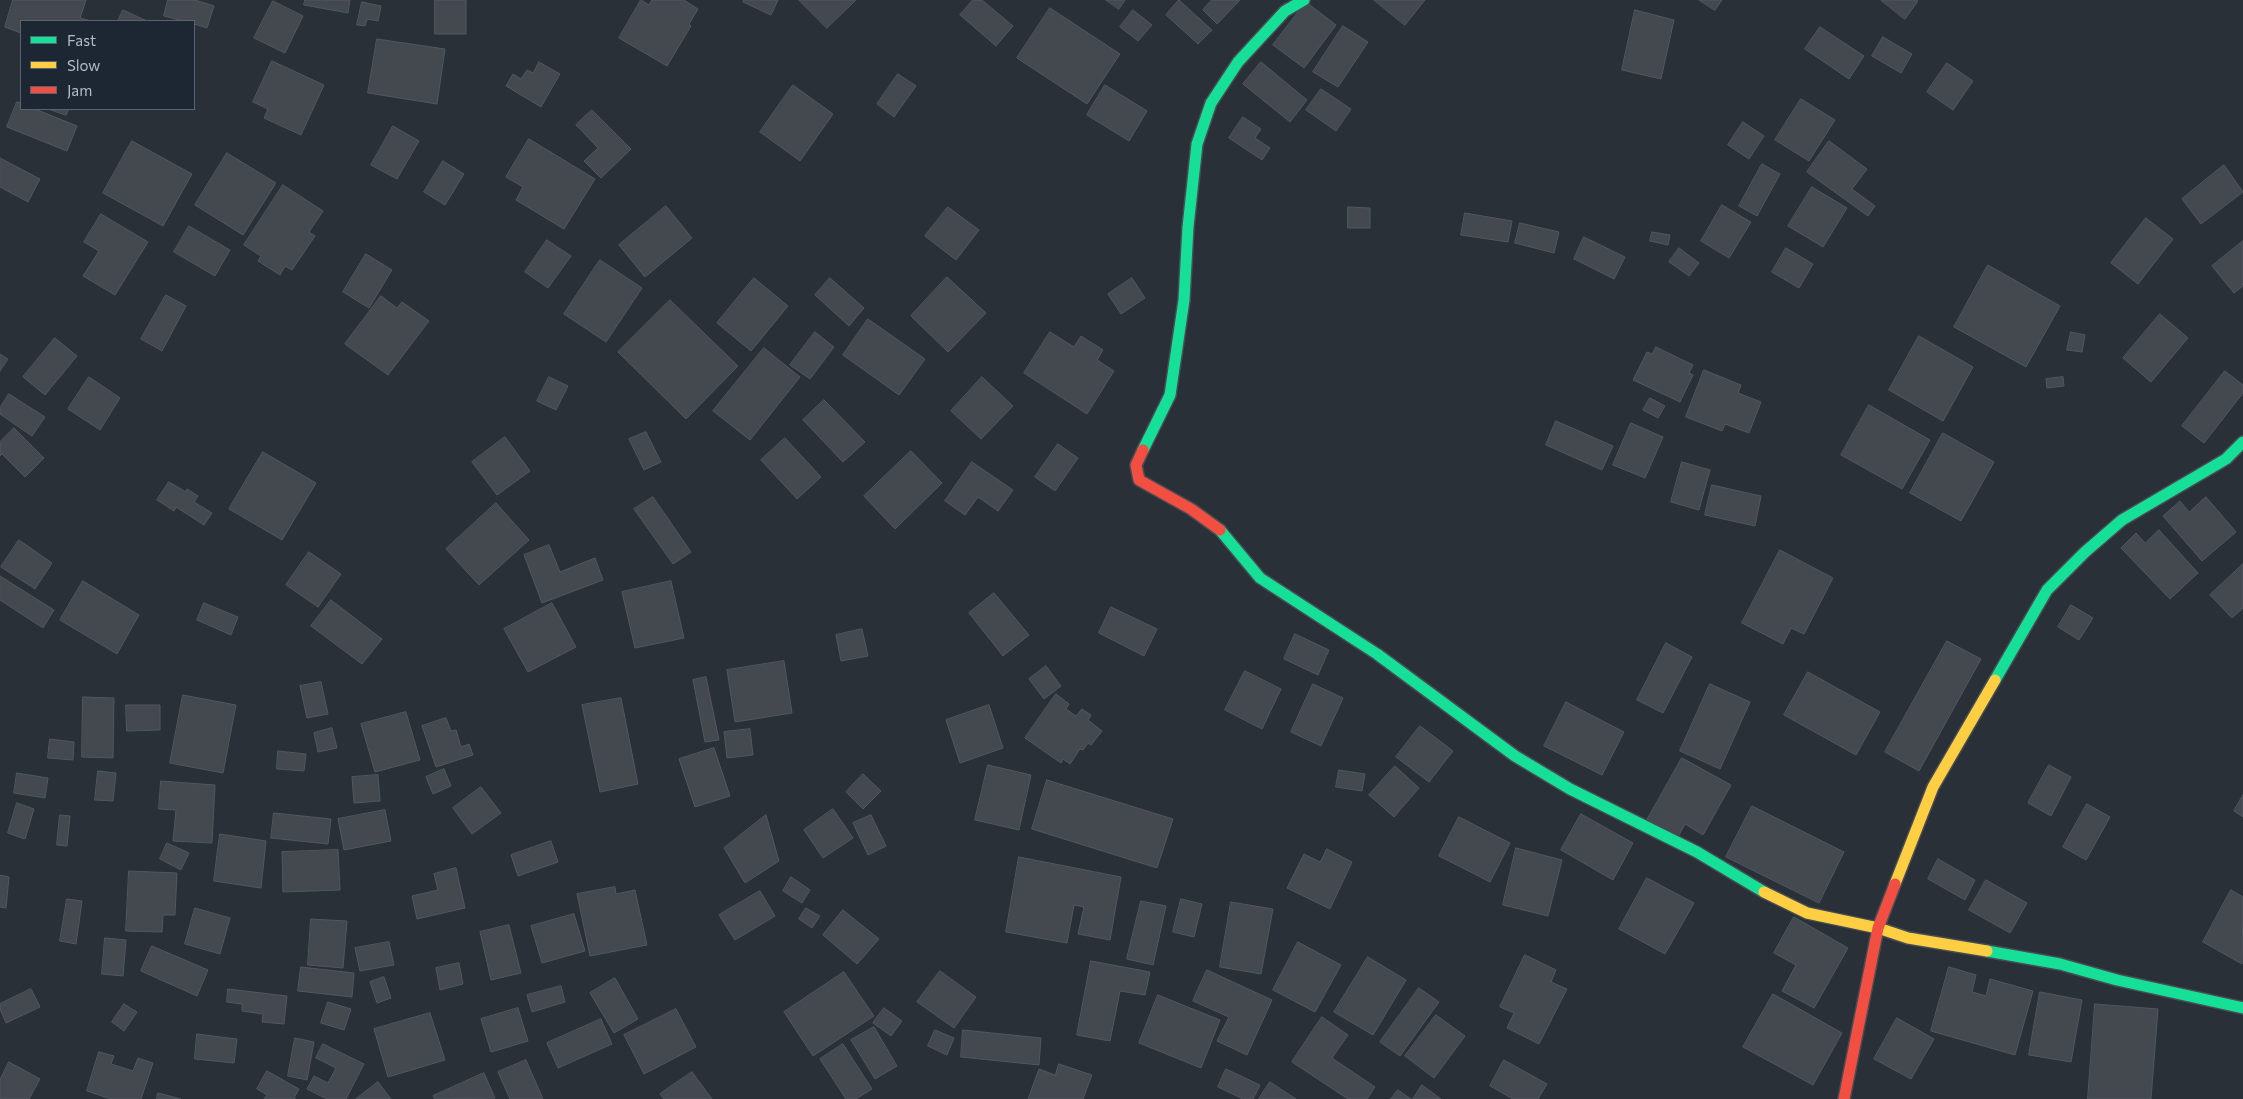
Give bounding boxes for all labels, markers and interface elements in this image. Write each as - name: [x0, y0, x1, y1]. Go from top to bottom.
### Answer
- legend: [20, 20, 195, 110]
- text: Fast: [67, 31, 96, 49]
- text: Slow: [67, 56, 100, 74]
- text: Jam: [67, 81, 92, 99]

